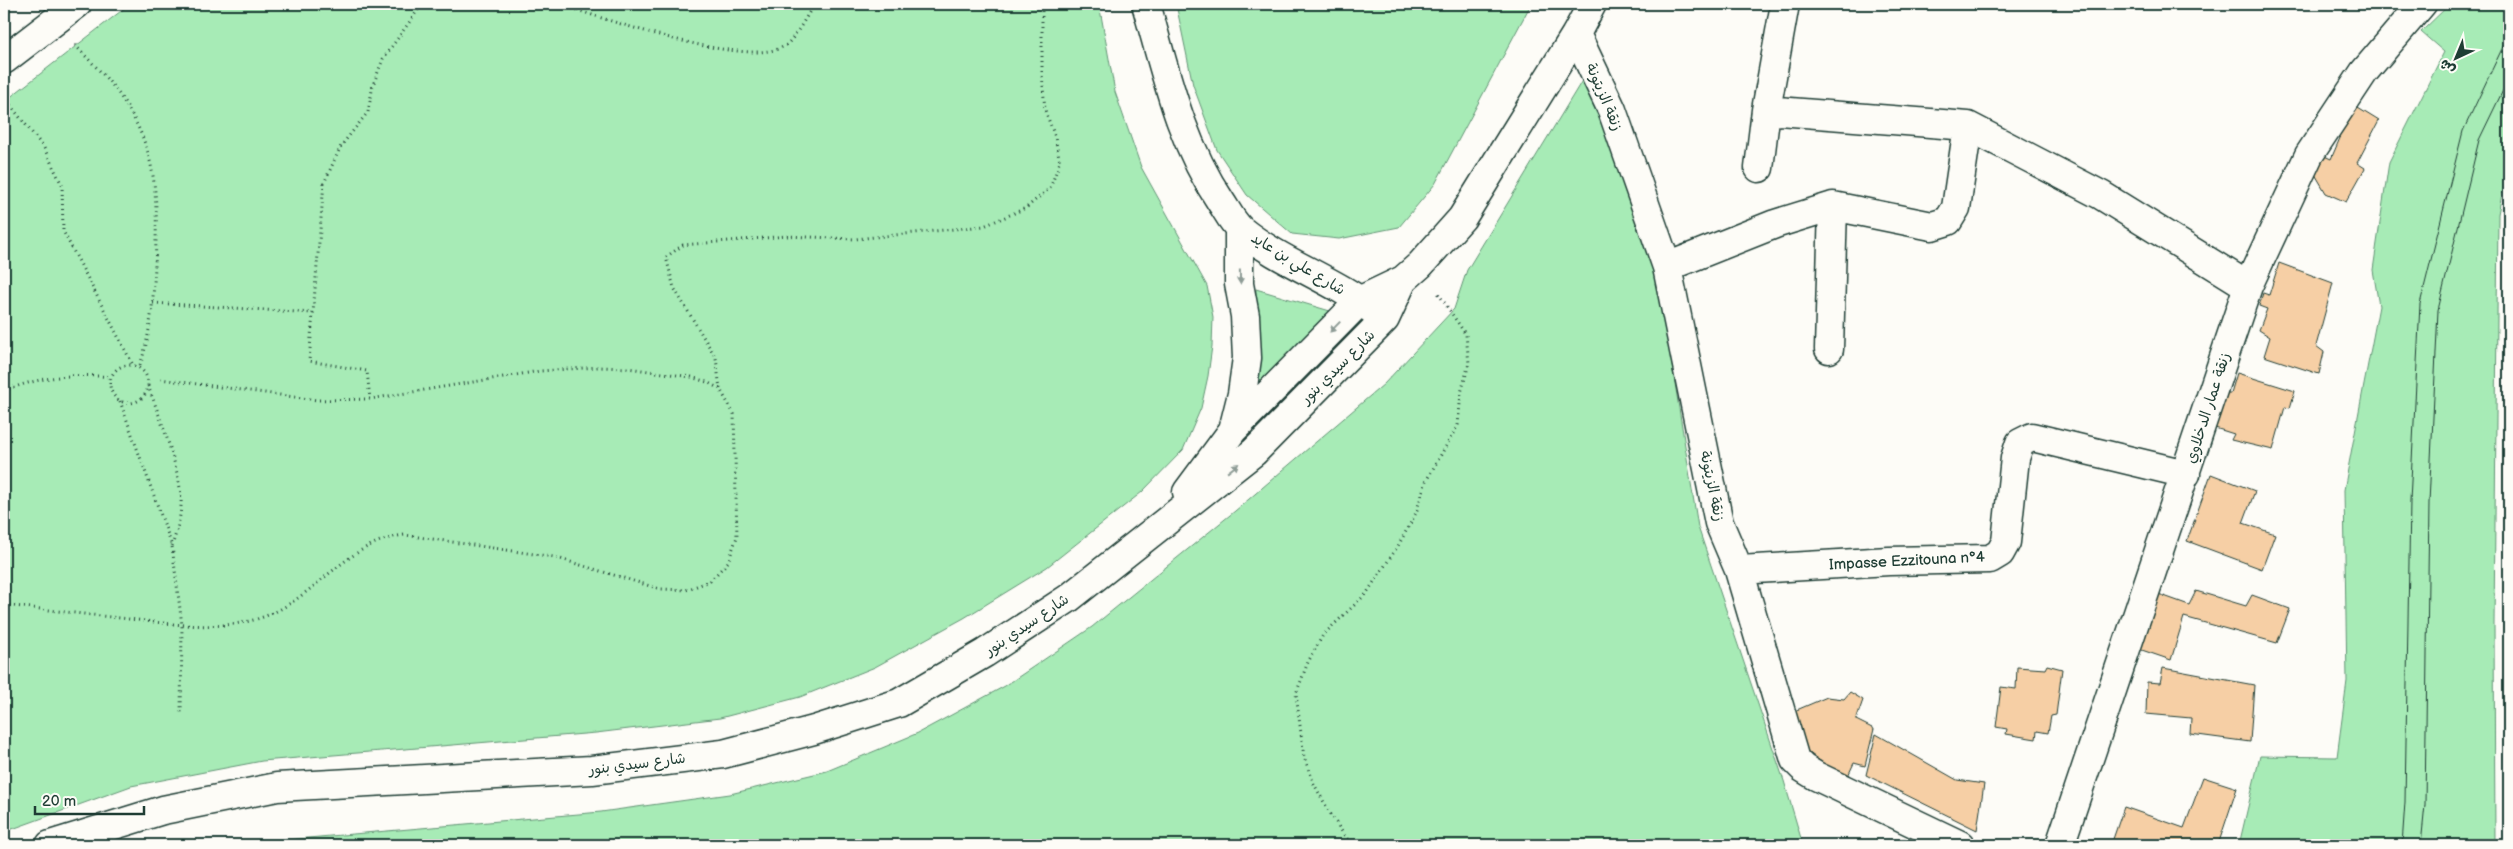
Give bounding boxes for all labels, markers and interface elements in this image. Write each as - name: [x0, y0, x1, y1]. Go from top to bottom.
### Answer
- north arrow: [2430, 32, 2480, 82]
- text: ش: [2436, 56, 2459, 78]
- street label: زنقة الزيتونة: [1581, 60, 1627, 134]
- street label: شارع علي بن عايد: [1246, 228, 1349, 302]
- one-way arrow: [1236, 269, 1244, 285]
- one-way arrow: [1329, 320, 1341, 332]
- street label: شارع سيدي بنور: [1296, 326, 1380, 410]
- street label: زنقة عمار الدخلاوي: [2181, 350, 2236, 466]
- street label: زنقة الزيتونة: [1695, 449, 1729, 523]
- one-way arrow: [1226, 463, 1240, 473]
- street label: Impasse Ezzitouna n°4: [1829, 547, 1985, 575]
- street label: شارع سيدي بنور: [980, 590, 1073, 662]
- street label: شارع سيدي بنور: [586, 749, 687, 780]
- scale bar: [35, 784, 144, 816]
- text: 20 m: [42, 792, 76, 811]

